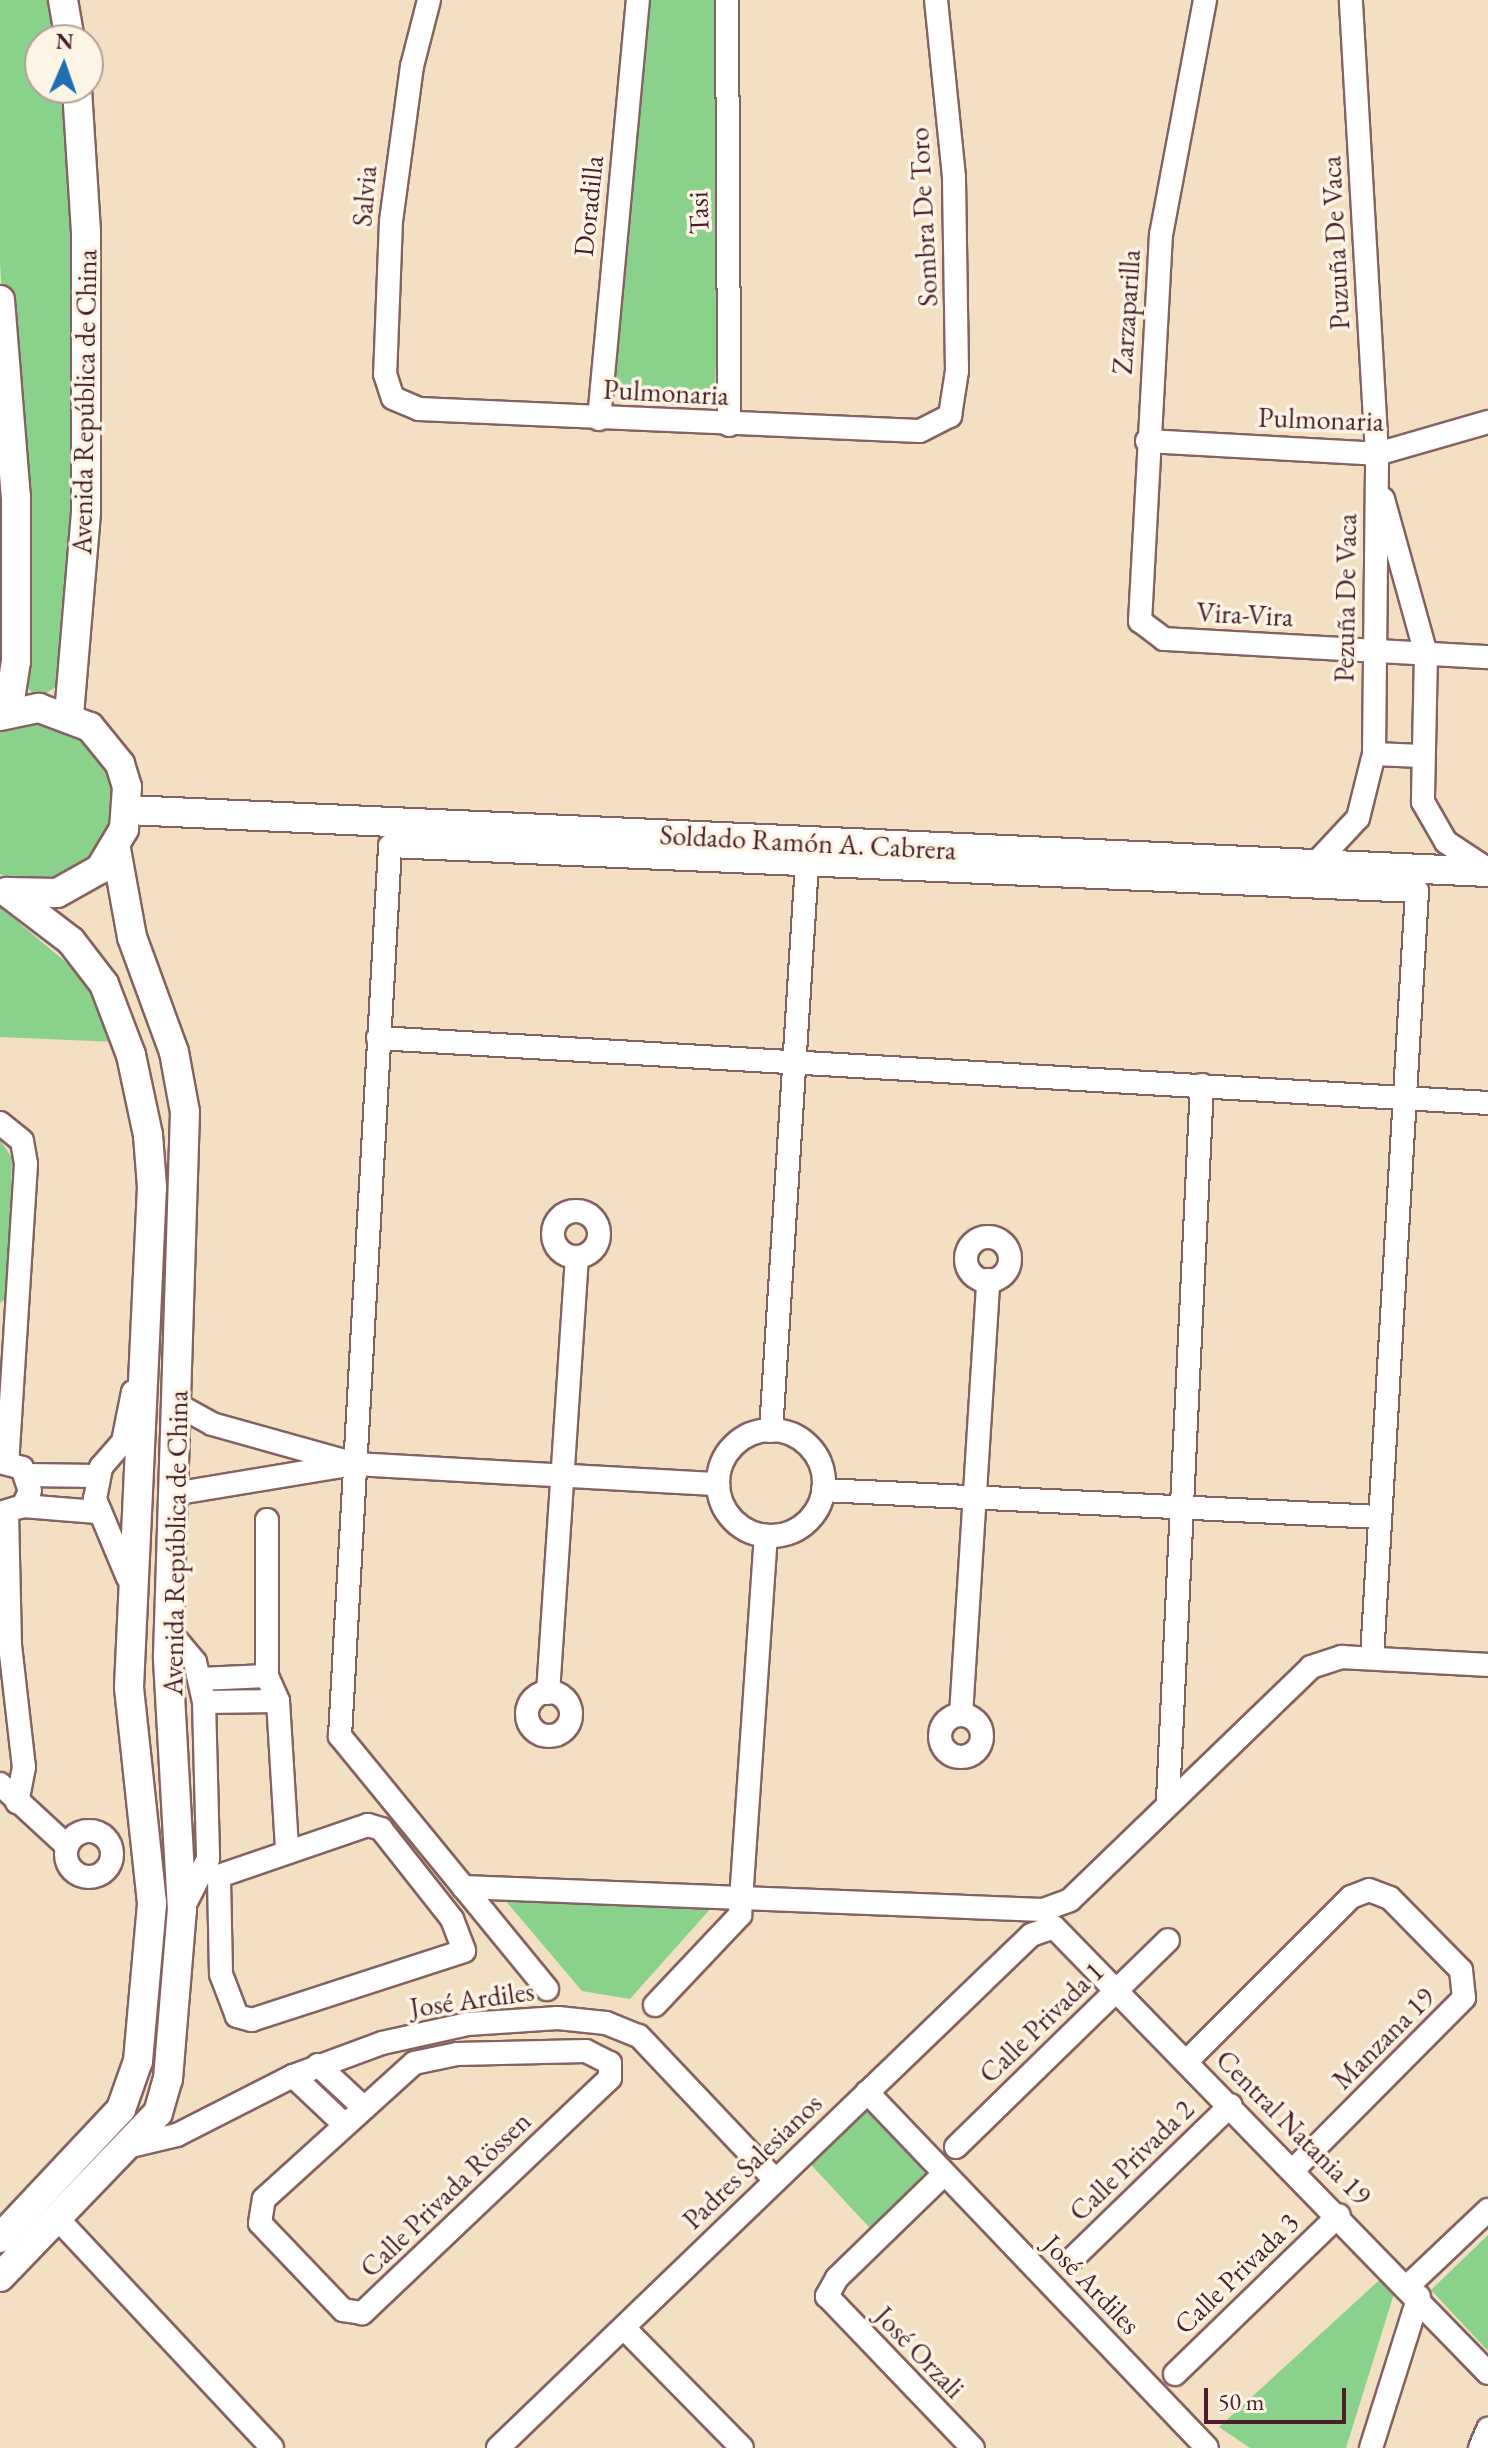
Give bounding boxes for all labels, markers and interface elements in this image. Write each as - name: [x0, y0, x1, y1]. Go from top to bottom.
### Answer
- north arrow: [24, 24, 104, 104]
- text: N: [55, 27, 74, 56]
- street label: Sombra De Toro: [902, 126, 944, 308]
- street label: Doradilla: [566, 154, 610, 258]
- street label: Puzuña De Vaca: [1314, 155, 1356, 331]
- street label: Salvia: [345, 164, 383, 228]
- street label: Tasi: [680, 191, 716, 235]
- street label: Zarzaparilla: [1105, 248, 1147, 376]
- street label: Avenida República de China: [65, 249, 103, 555]
- street label: Pulmonaria: [602, 372, 730, 412]
- street label: Pulmonaria: [1257, 400, 1385, 438]
- street label: Pezuña De Vaca: [1327, 513, 1363, 683]
- street label: Vira-Vira: [1196, 595, 1294, 633]
- street label: Soldado Ramón A. Cabrera: [659, 817, 957, 867]
- street label: Avenida República de China: [156, 1390, 194, 1696]
- street label: Calle Privada 1: [972, 1954, 1110, 2090]
- street label: José Ardiles: [408, 1974, 536, 2024]
- street label: Manzana 19: [1325, 1980, 1441, 2096]
- street label: Central Natania 19: [1209, 2042, 1379, 2212]
- street label: Padres Salesianos: [675, 2086, 829, 2236]
- street label: Calle Privada 2: [1062, 2092, 1200, 2228]
- street label: Calle Privada Rössen: [353, 2104, 537, 2284]
- street label: Calle Privada 3: [1167, 2205, 1305, 2341]
- street label: José Ardiles: [1036, 2227, 1148, 2341]
- street label: José Orzali: [868, 2299, 972, 2405]
- scale bar: [1208, 2372, 1350, 2422]
- text: 50 m: [1218, 2386, 1265, 2417]

